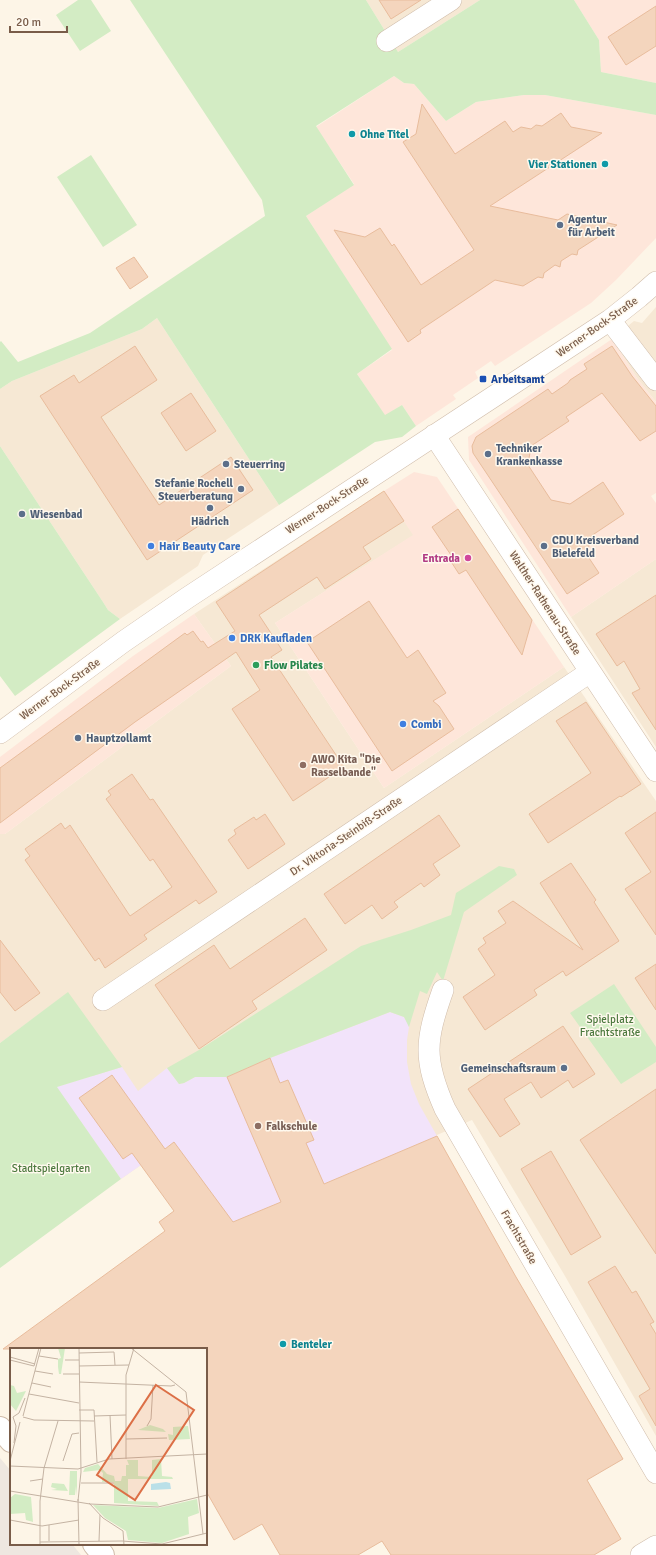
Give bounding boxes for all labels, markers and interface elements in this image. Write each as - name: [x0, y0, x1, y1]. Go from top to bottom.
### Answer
- scale bar: [10, 8, 67, 34]
- text: 20 m: [16, 15, 41, 30]
- place label: Ohne Titel: [360, 128, 410, 141]
- marker: Ohne Titel: [347, 129, 357, 139]
- place label: Vier Stationen: [528, 158, 597, 171]
- marker: Vier Stationen: [600, 159, 610, 169]
- place label: Agentur für Arbeit: [567, 213, 615, 239]
- marker: Agentur für Arbeit: [555, 220, 565, 230]
- street label: Werner-Bock-Straße: [554, 294, 640, 360]
- place label: Arbeitsamt: [491, 373, 545, 386]
- marker: Arbeitsamt: [478, 374, 488, 384]
- place label: Techniker Krankenkasse: [496, 442, 563, 468]
- marker: Techniker Krankenkasse: [483, 449, 493, 459]
- place label: Steuerring: [234, 458, 285, 471]
- marker: Steuerring: [221, 459, 231, 469]
- street label: Werner-Bock-Straße: [283, 473, 371, 537]
- place label: Stefanie Rochell Steuerberatung: [155, 477, 234, 503]
- marker: Stefanie Rochell Steuerberatung: [236, 484, 246, 494]
- marker: Hädrich: [205, 503, 215, 513]
- place label: Wiesenbad: [30, 508, 83, 521]
- marker: Wiesenbad: [17, 509, 27, 519]
- place label: Hädrich: [191, 515, 229, 528]
- place label: CDU Kreisverband Bielefeld: [552, 534, 639, 560]
- place label: Hair Beauty Care: [159, 540, 241, 553]
- marker: Hair Beauty Care: [146, 541, 156, 551]
- marker: CDU Kreisverband Bielefeld: [539, 541, 549, 551]
- street label: Walther-Rathenau-Straße: [506, 549, 584, 657]
- place label: Entrada: [422, 552, 460, 565]
- marker: Entrada: [463, 553, 473, 563]
- place label: DRK Kaufladen: [240, 632, 312, 645]
- marker: DRK Kaufladen: [227, 633, 237, 643]
- street label: Werner-Bock-Straße: [17, 655, 103, 723]
- place label: Flow Pilates: [264, 659, 323, 672]
- marker: Flow Pilates: [251, 660, 261, 670]
- place label: Combi: [411, 718, 441, 731]
- marker: Combi: [398, 719, 408, 729]
- place label: Hauptzollamt: [86, 732, 151, 745]
- marker: Hauptzollamt: [73, 733, 83, 743]
- place label: AWO Kita "Die Rasselbande": [311, 753, 381, 779]
- marker: AWO Kita "Die Rasselbande": [298, 760, 308, 770]
- street label: Dr. Viktoria-Steinbiß-Straße: [287, 794, 405, 878]
- park label: Spielplatz Frachtstraße: [580, 1013, 640, 1039]
- place label: Gemeinschaftsraum: [461, 1062, 556, 1075]
- marker: Gemeinschaftsraum: [559, 1063, 569, 1073]
- place label: Falkschule: [266, 1120, 318, 1133]
- marker: Falkschule: [253, 1121, 263, 1131]
- park label: Stadtspielgarten: [12, 1162, 90, 1175]
- street label: Frachtstraße: [498, 1207, 540, 1267]
- place label: Benteler: [291, 1338, 333, 1351]
- marker: Benteler: [278, 1339, 288, 1349]
- inset map: [10, 1348, 207, 1545]

